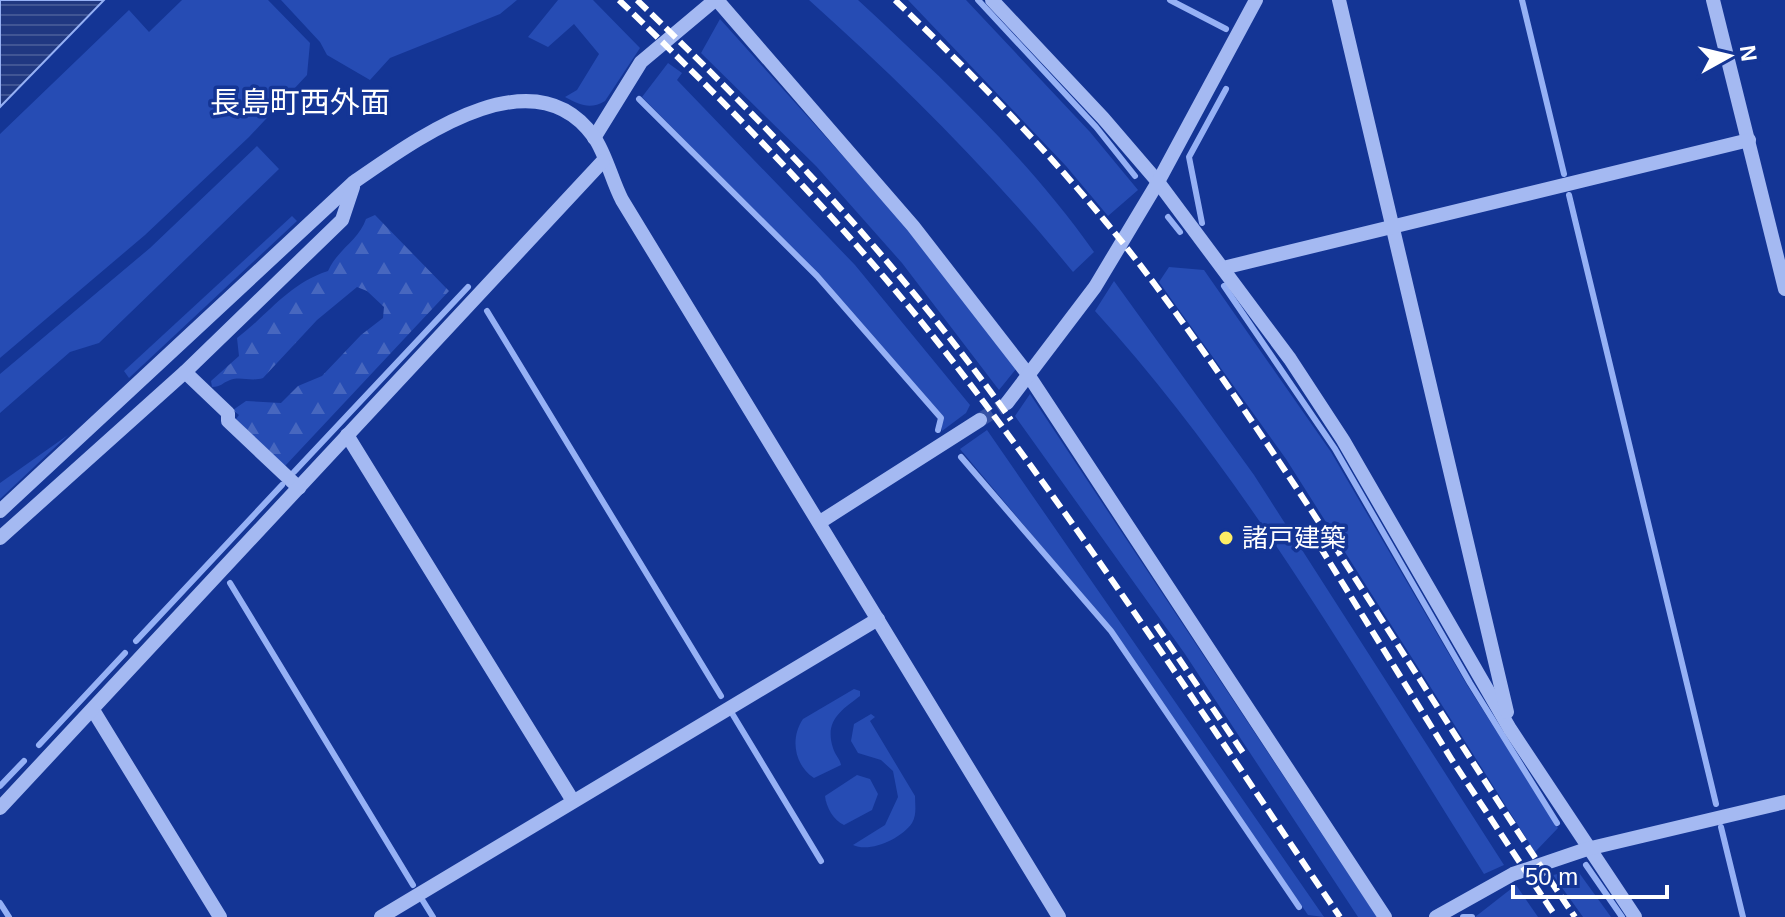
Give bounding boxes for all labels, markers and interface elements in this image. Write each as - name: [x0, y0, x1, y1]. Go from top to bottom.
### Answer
- north arrow: [1689, 16, 1769, 96]
- text: N: [1735, 44, 1762, 63]
- district label: 長島町西外面: [210, 86, 390, 119]
- place label: 諸戸建築: [1242, 523, 1346, 553]
- marker: 諸戸建築: [1217, 529, 1235, 547]
- scale bar: [1513, 849, 1667, 899]
- text: 50 m: [1525, 863, 1578, 890]

